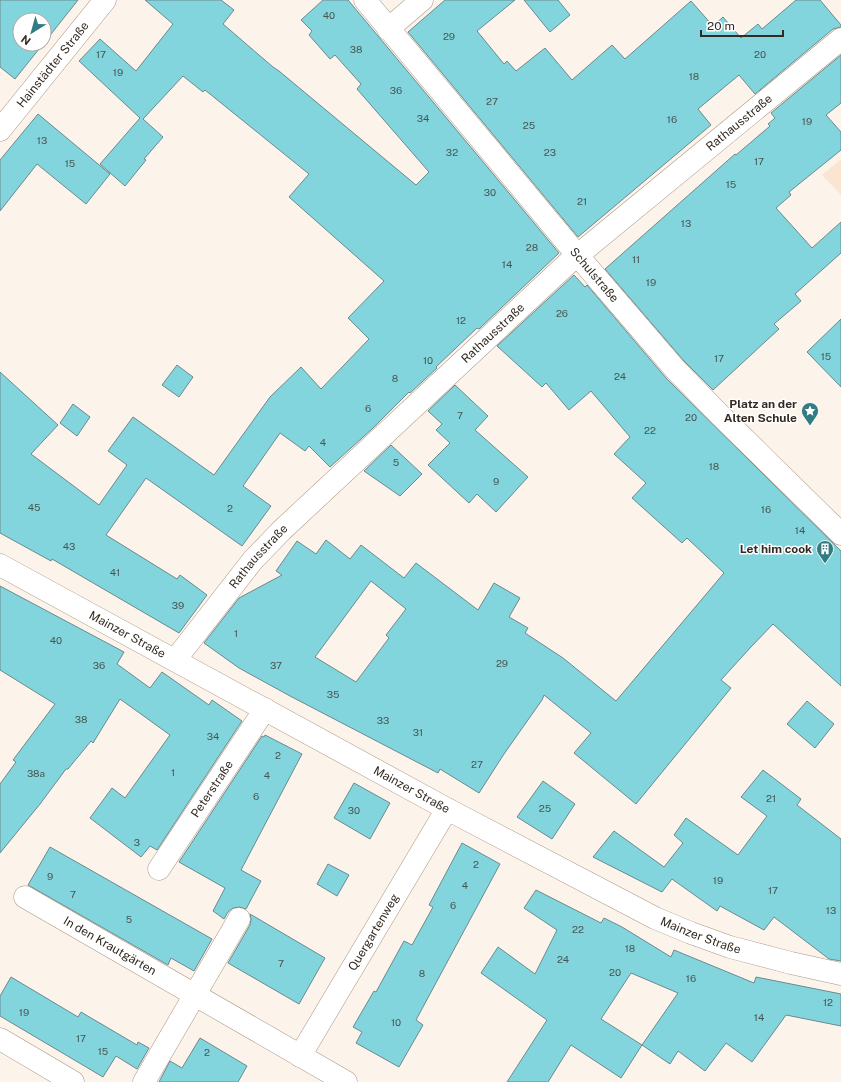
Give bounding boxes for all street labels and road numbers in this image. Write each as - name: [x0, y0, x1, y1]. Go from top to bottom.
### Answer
- street label: Hainstädter Straße: [14, 19, 92, 111]
- street label: Rathausstraße: [703, 91, 775, 154]
- street label: Schulstraße: [567, 245, 622, 305]
- street label: Rathausstraße: [458, 300, 527, 366]
- street label: Rathausstraße: [226, 521, 291, 591]
- street label: Mainzer Straße: [87, 608, 168, 661]
- street label: Peterstraße: [188, 758, 236, 820]
- street label: Mainzer Straße: [371, 763, 452, 816]
- street label: Quergartenweg: [345, 891, 402, 973]
- street label: In den Krautgärten: [61, 914, 159, 978]
- street label: Mainzer Straße: [658, 914, 743, 957]

